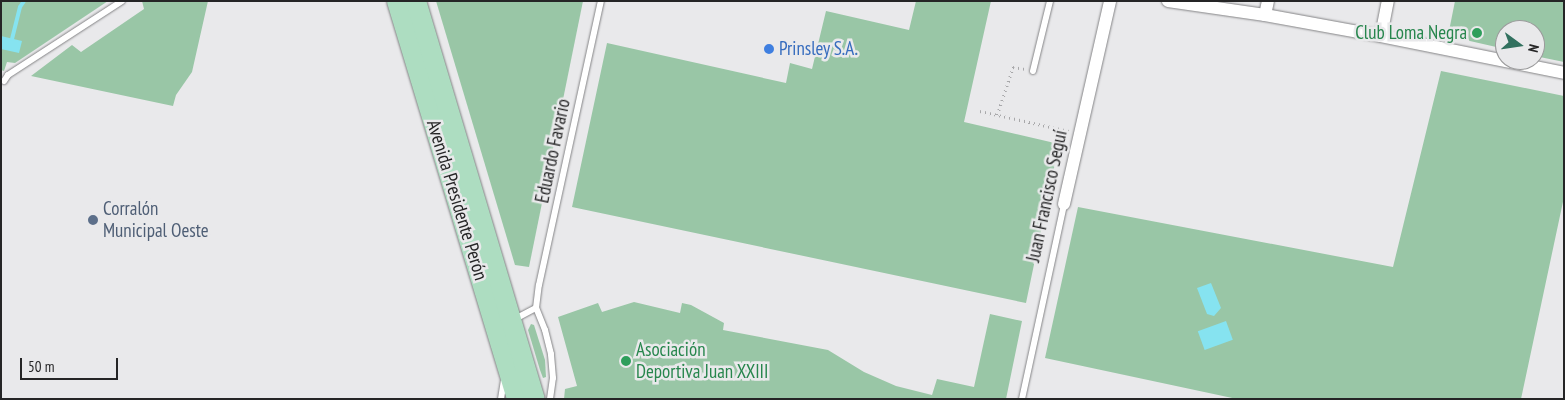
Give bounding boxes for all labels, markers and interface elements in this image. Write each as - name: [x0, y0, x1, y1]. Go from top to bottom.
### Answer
- north arrow: [1495, 20, 1545, 70]
- place label: Club Loma Negra: [1355, 22, 1467, 44]
- marker: Club Loma Negra: [1471, 27, 1483, 39]
- place label: Prinsley S.A.: [779, 38, 859, 60]
- marker: Prinsley S.A.: [763, 43, 775, 55]
- text: N: [1524, 43, 1543, 54]
- street label: Eduardo Favario: [531, 97, 575, 205]
- street label: Avenida Presidente Perón: [422, 117, 492, 283]
- street label: Juan Francisco Seguí: [1022, 128, 1072, 264]
- place label: Corralón Municipal Oeste: [103, 198, 209, 242]
- marker: Corralón Municipal Oeste: [87, 214, 99, 226]
- place label: Asociación Deportiva Juan XXIII: [636, 339, 769, 383]
- scale bar: [22, 348, 120, 380]
- marker: Asociación Deportiva Juan XXIII: [620, 355, 632, 367]
- text: 50 m: [28, 357, 54, 376]

